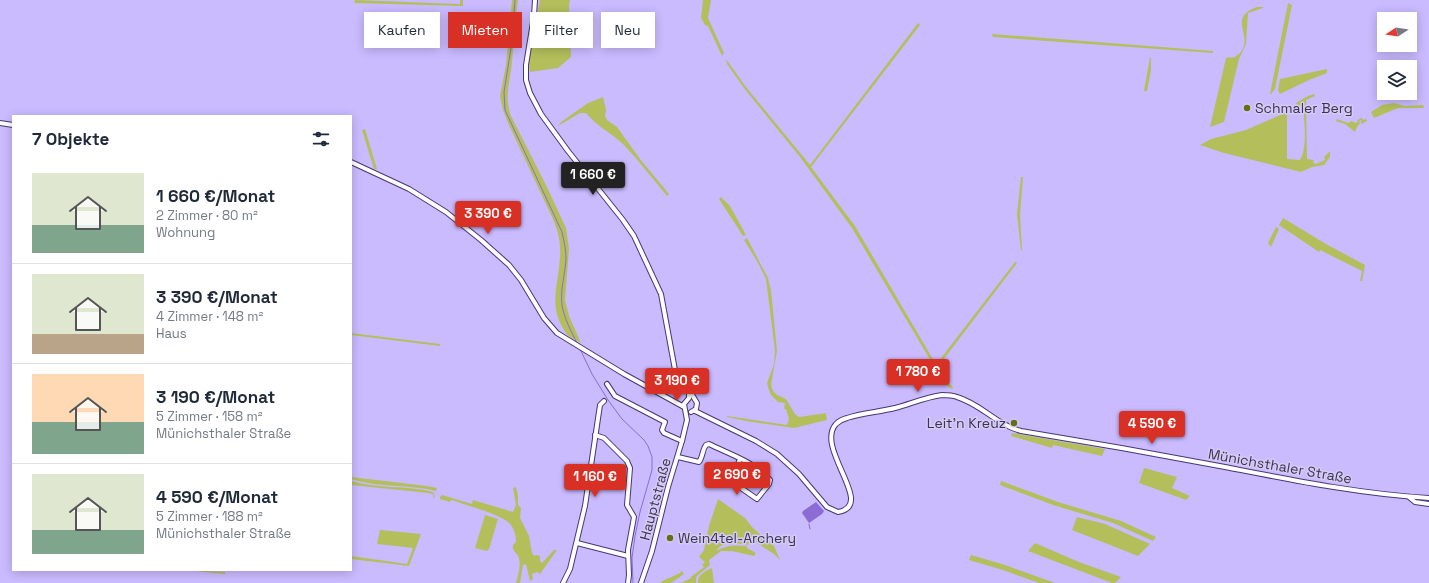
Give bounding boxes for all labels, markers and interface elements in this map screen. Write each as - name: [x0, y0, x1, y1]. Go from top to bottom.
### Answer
- chip: Kaufen: [364, 12, 440, 48]
- chip: Mieten: [448, 12, 522, 48]
- chip: Filter: [530, 12, 593, 48]
- chip: Neu: [601, 12, 655, 48]
- north arrow: [1377, 12, 1417, 52]
- map controls: [1377, 12, 1417, 100]
- button: layers: [1377, 60, 1417, 100]
- place label: Schmaler Berg: [1255, 99, 1353, 117]
- marker: Schmaler Berg: [1242, 103, 1252, 113]
- text: 7 Objekte: [32, 128, 109, 150]
- icon: filters: [310, 128, 332, 150]
- pin: 1 660 €: [556, 162, 630, 196]
- text: 1 660 €: [570, 166, 616, 183]
- text: 1 660 €/Monat: [156, 185, 275, 207]
- icon: home: [64, 189, 112, 237]
- pin: 3 390 €: [451, 201, 525, 235]
- text: 3 390 €: [464, 205, 512, 222]
- text: 2 Zimmer · 80 m²: [156, 207, 258, 224]
- text: Wohnung: [156, 224, 215, 241]
- text: 3 390 €/Monat: [156, 286, 278, 308]
- icon: home: [64, 290, 112, 338]
- text: 4 Zimmer · 148 m²: [156, 308, 263, 325]
- text: Haus: [156, 325, 187, 342]
- pin: 1 780 €: [881, 359, 955, 393]
- text: 1 780 €: [896, 363, 940, 380]
- pin: 3 190 €: [640, 368, 714, 402]
- text: 3 190 €: [654, 372, 700, 389]
- text: 3 190 €/Monat: [156, 386, 275, 408]
- icon: home: [64, 390, 112, 438]
- text: 5 Zimmer · 158 m²: [156, 408, 262, 425]
- pin: 4 590 €: [1115, 411, 1189, 445]
- place label: Leit'n Kreuz: [927, 414, 1006, 432]
- text: 4 590 €: [1128, 415, 1176, 432]
- marker: Leit'n Kreuz: [1009, 418, 1019, 428]
- text: Münichsthaler Straße: [156, 425, 291, 442]
- street label: Münichsthaler Straße: [1207, 444, 1353, 488]
- street label: Hauptstraße: [635, 456, 675, 542]
- pin: 2 690 €: [700, 462, 774, 496]
- pin: 1 160 €: [558, 464, 632, 498]
- text: 2 690 €: [713, 466, 761, 483]
- text: 1 160 €: [573, 468, 617, 485]
- text: 4 590 €/Monat: [156, 486, 278, 508]
- icon: home: [64, 490, 112, 538]
- text: 5 Zimmer · 188 m²: [156, 508, 263, 525]
- text: Münichsthaler Straße: [156, 525, 291, 542]
- place label: Wein4tel-Archery: [678, 529, 796, 547]
- marker: Wein4tel-Archery: [665, 533, 675, 543]

